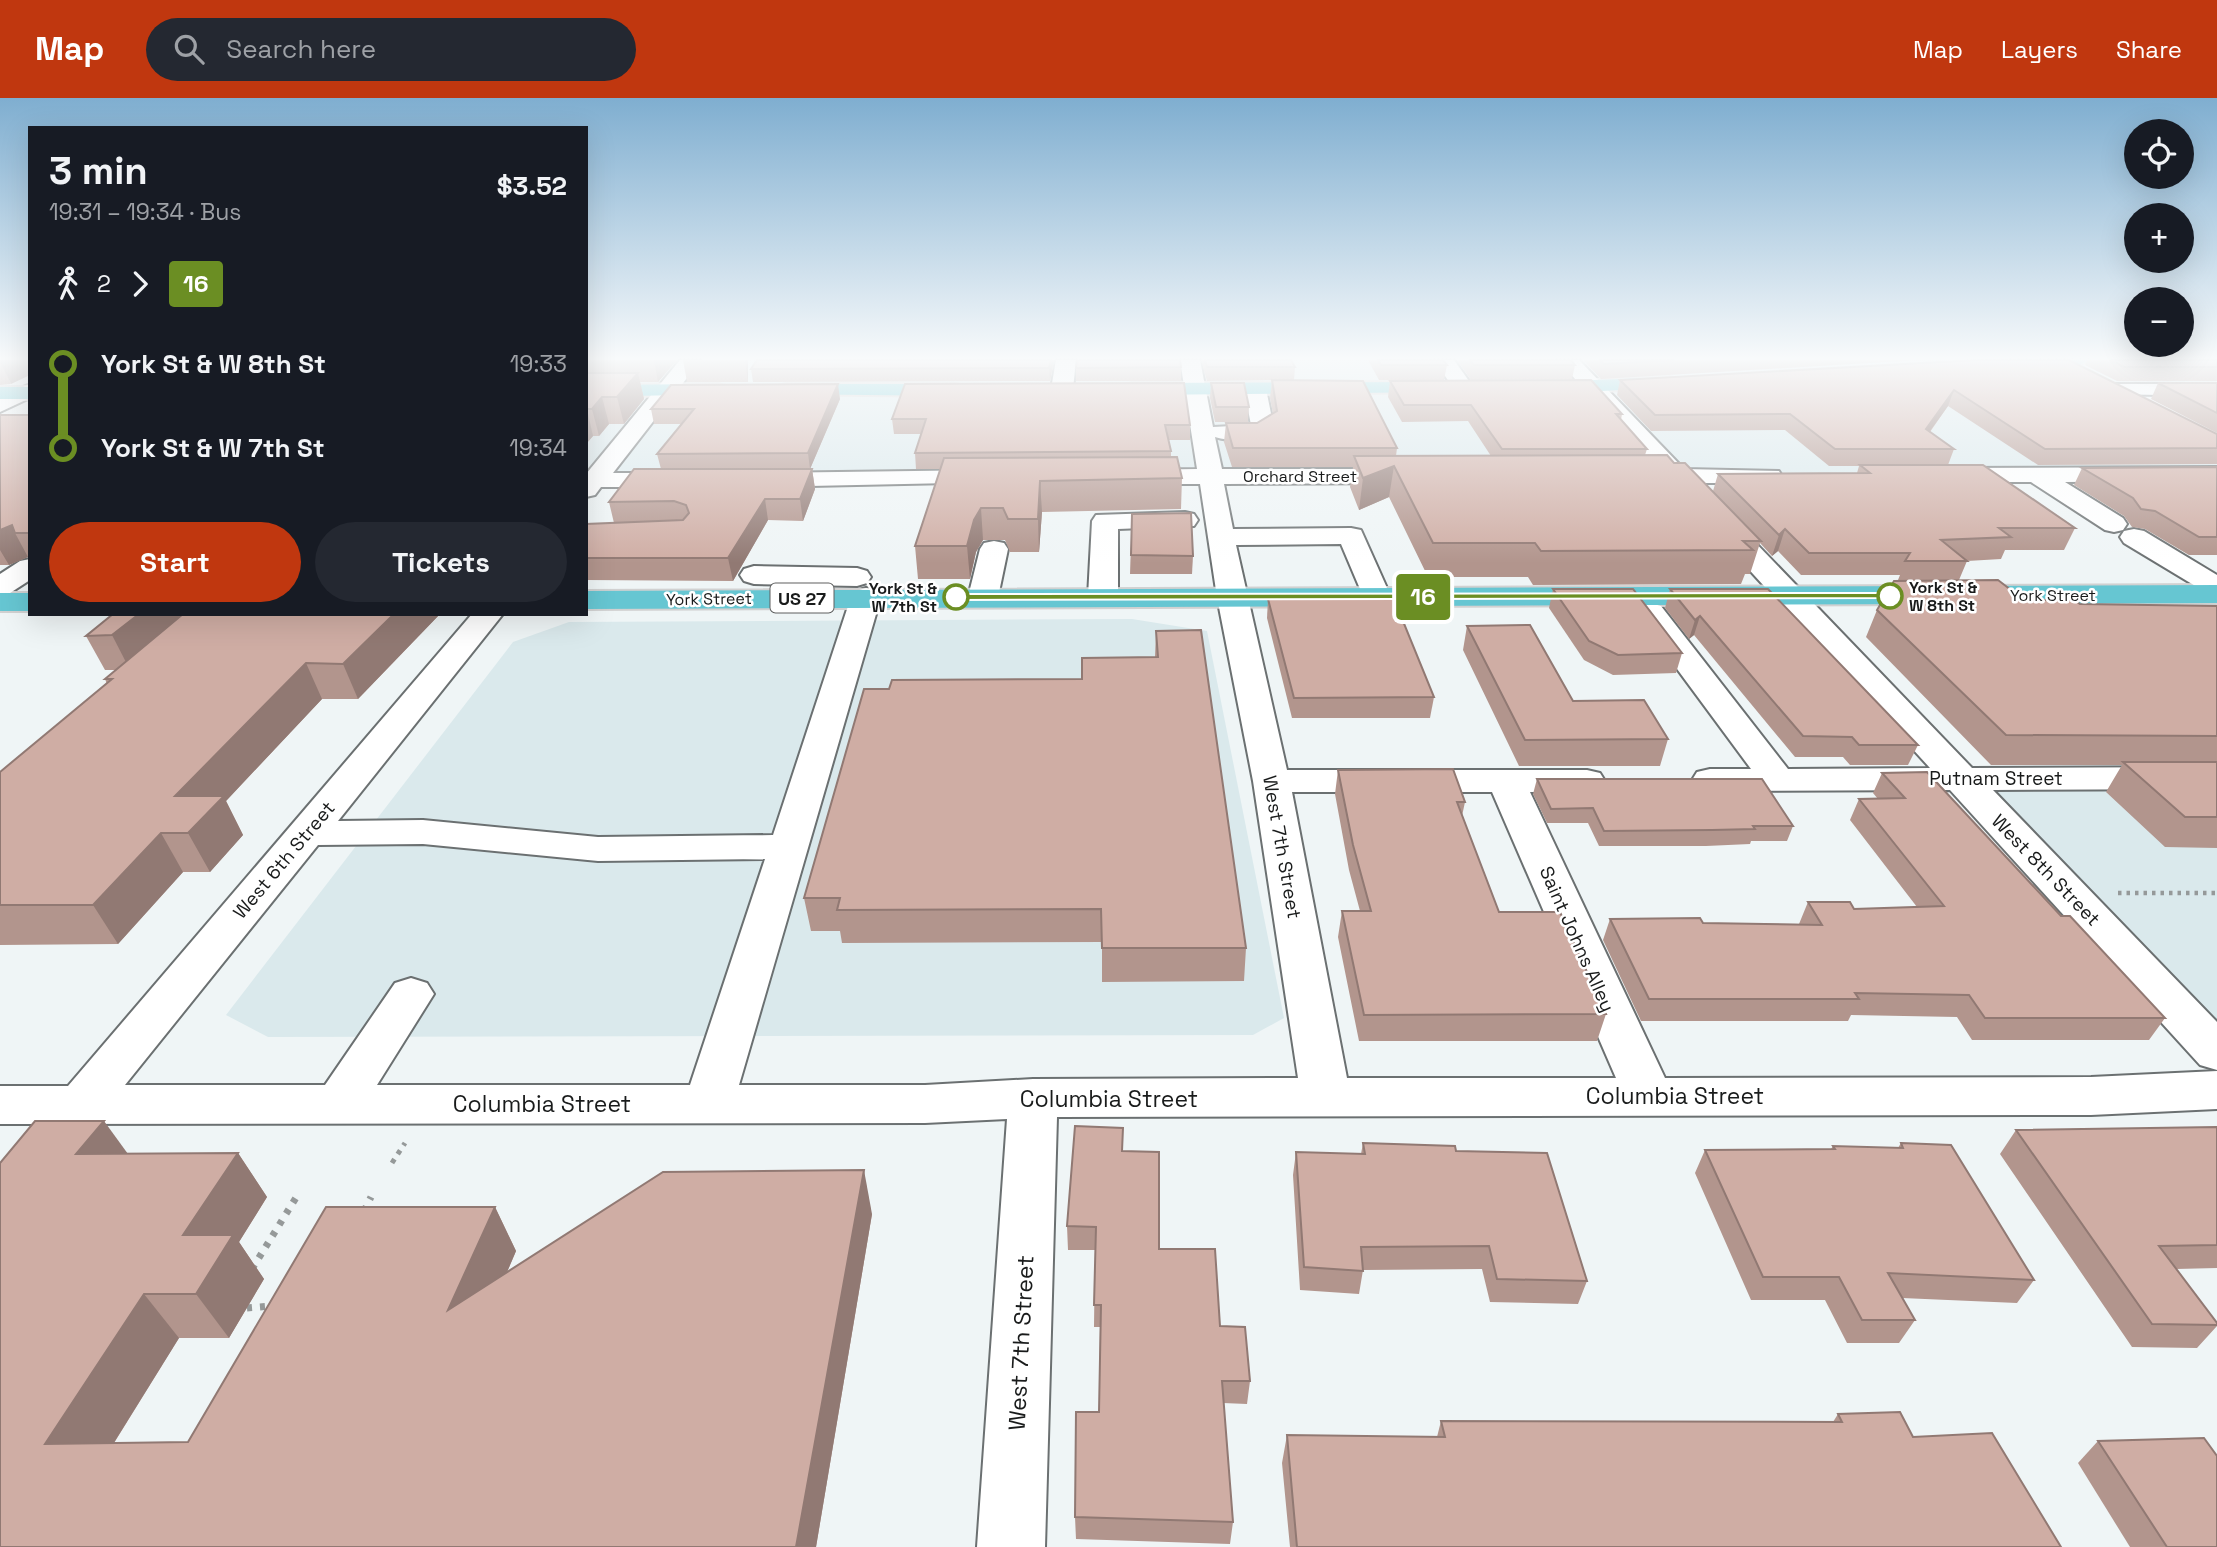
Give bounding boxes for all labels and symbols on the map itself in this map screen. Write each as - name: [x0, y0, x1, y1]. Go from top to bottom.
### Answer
- street label: Orchard Street: [1243, 466, 1357, 487]
- line badge: 16: [1392, 574, 1454, 620]
- place label: York St & W 8th St: [1909, 577, 1978, 616]
- place label: York St & W 7th St: [869, 578, 938, 617]
- marker: York St & W 8th St: [1877, 583, 1903, 609]
- road number: US 27: [770, 584, 834, 612]
- marker: York St & W 7th St: [943, 584, 969, 610]
- street label: York Street: [2010, 585, 2096, 606]
- street label: York Street: [666, 588, 752, 610]
- street label: Putnam Street: [1929, 766, 2063, 791]
- street label: West 7th Street: [1257, 773, 1307, 921]
- street label: West 6th Street: [228, 796, 340, 924]
- street label: West 8th Street: [1986, 809, 2106, 931]
- street label: Saint Johns Alley: [1534, 862, 1620, 1016]
- street label: Columbia Street: [1586, 1081, 1764, 1111]
- street label: Columbia Street: [1020, 1084, 1198, 1114]
- street label: Columbia Street: [453, 1089, 631, 1119]
- street label: West 7th Street: [1001, 1255, 1041, 1431]

